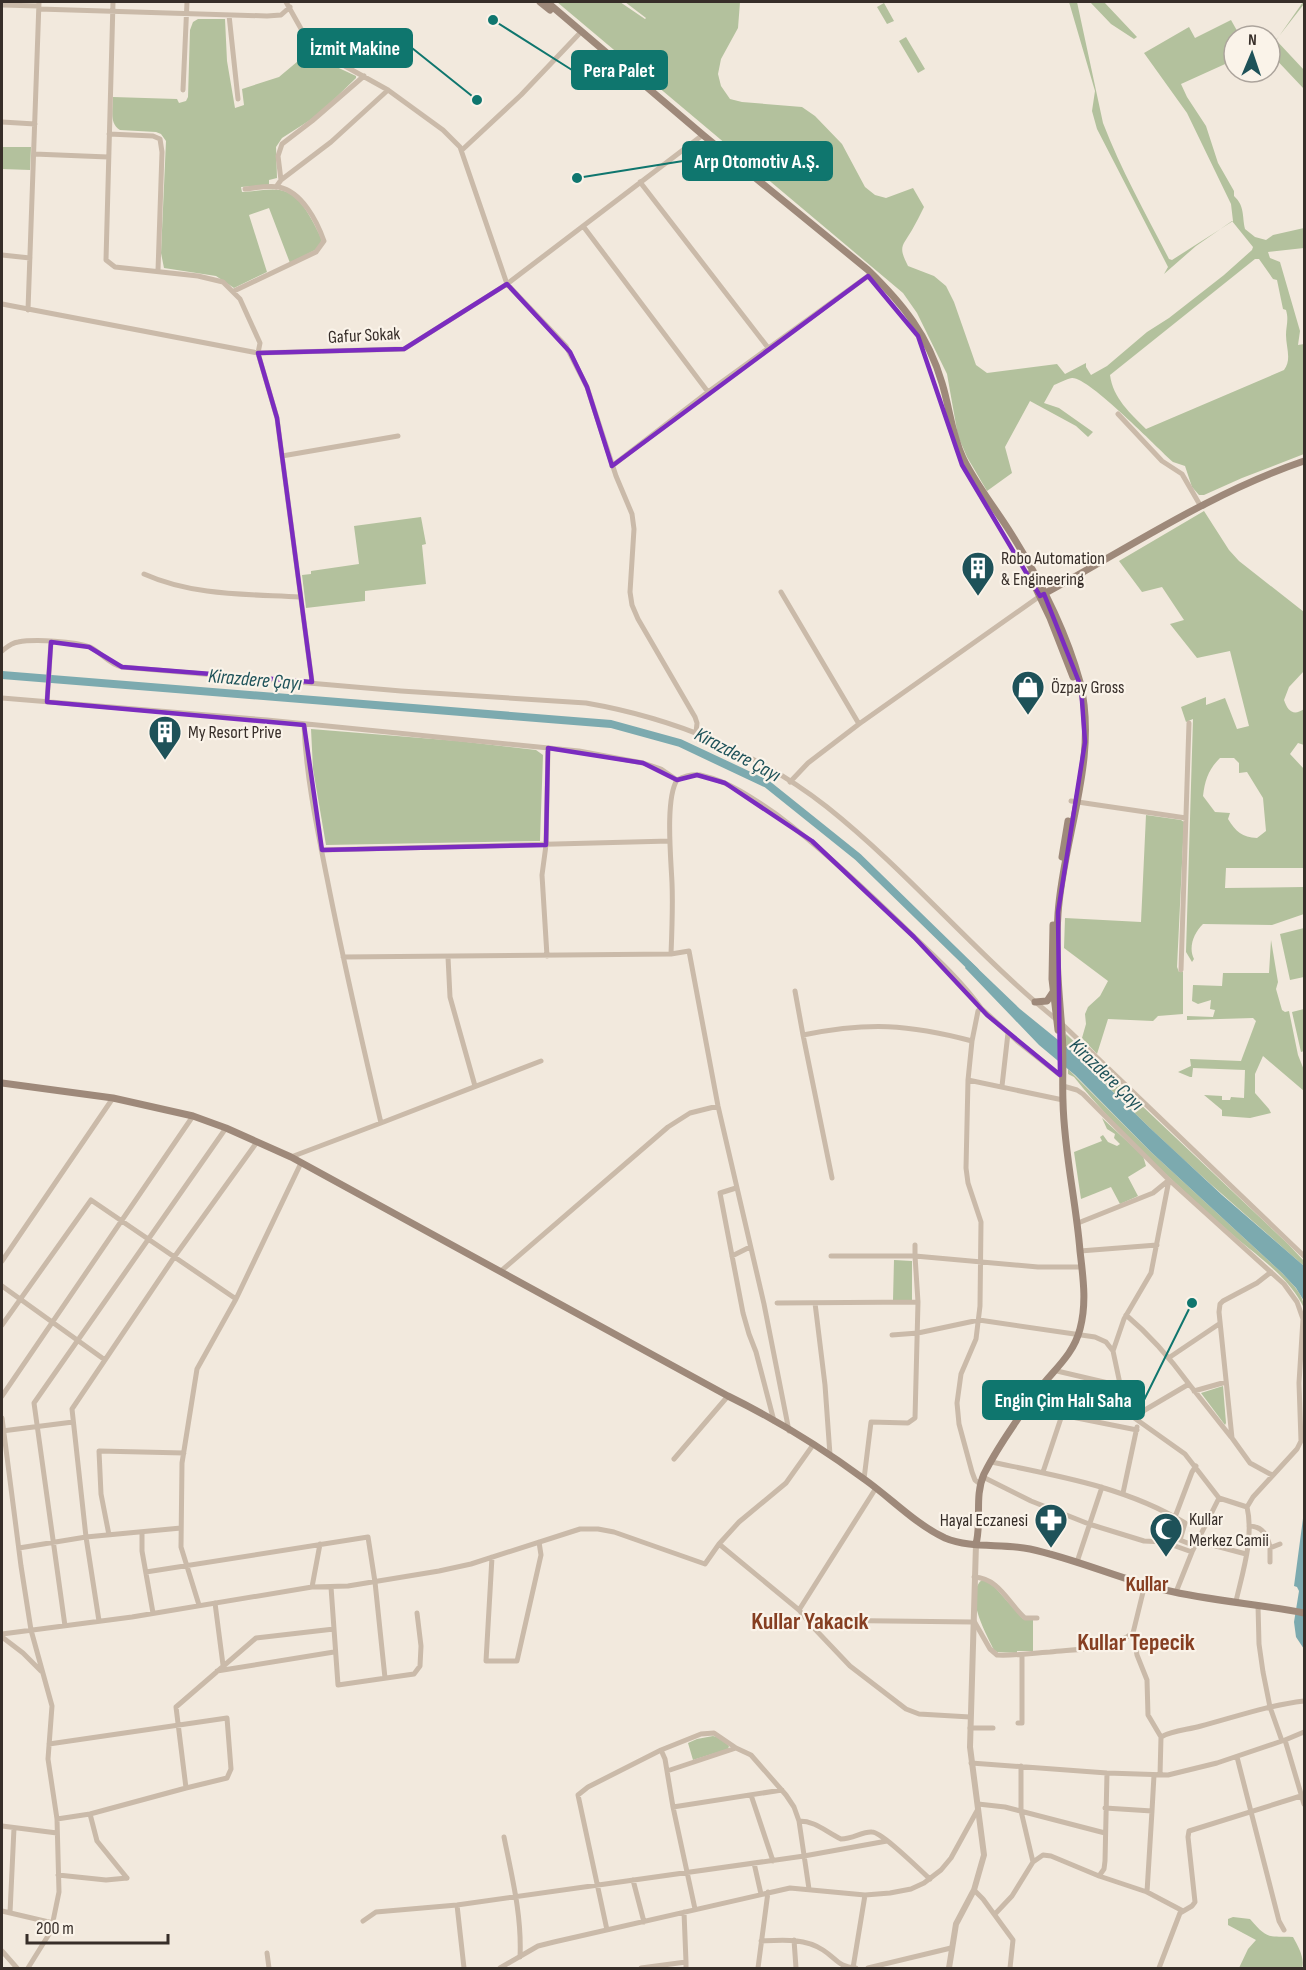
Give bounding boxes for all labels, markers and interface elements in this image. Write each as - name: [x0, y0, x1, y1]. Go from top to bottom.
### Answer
- north arrow: [1222, 24, 1282, 84]
- callout: İzmit Makine: [298, 29, 412, 67]
- text: N: [1248, 31, 1257, 50]
- text: İzmit Makine: [310, 37, 400, 61]
- callout: Pera Palet: [572, 51, 667, 89]
- text: Pera Palet: [584, 59, 655, 83]
- callout: Arp Otomotiv A.Ş.: [683, 142, 832, 180]
- text: Arp Otomotiv A.Ş.: [693, 150, 820, 174]
- street label: Gafur Sokak: [327, 323, 401, 348]
- place label: Robo Automation & Engineering: [1001, 548, 1105, 590]
- building icon: Robo Automation & Engineering: [960, 550, 996, 597]
- water label: Kirazdere Çayı: [207, 664, 303, 696]
- shop icon: Özpay Gross: [1010, 669, 1046, 716]
- place label: Özpay Gross: [1051, 677, 1124, 698]
- building icon: My Resort Prive: [147, 714, 183, 761]
- place label: My Resort Prive: [188, 722, 282, 743]
- water label: Kirazdere Çayı: [691, 722, 785, 788]
- water label: Kirazdere Çayı: [1064, 1034, 1149, 1116]
- callout: Engin Çim Halı Saha: [983, 1381, 1144, 1419]
- text: Engin Çim Halı Saha: [994, 1389, 1132, 1413]
- pharmacy icon: Hayal Eczanesi: [1033, 1502, 1069, 1549]
- place label: Kullar Merkez Camii: [1189, 1509, 1269, 1551]
- place label: Hayal Eczanesi: [940, 1510, 1028, 1531]
- mosque icon: Kullar Merkez Camii: [1148, 1511, 1184, 1558]
- district label: Kullar: [1126, 1572, 1169, 1597]
- district label: Kullar Yakacık: [751, 1607, 869, 1636]
- district label: Kullar Tepecik: [1077, 1628, 1195, 1657]
- scale bar: [27, 1907, 168, 1945]
- text: 200 m: [36, 1918, 74, 1939]

